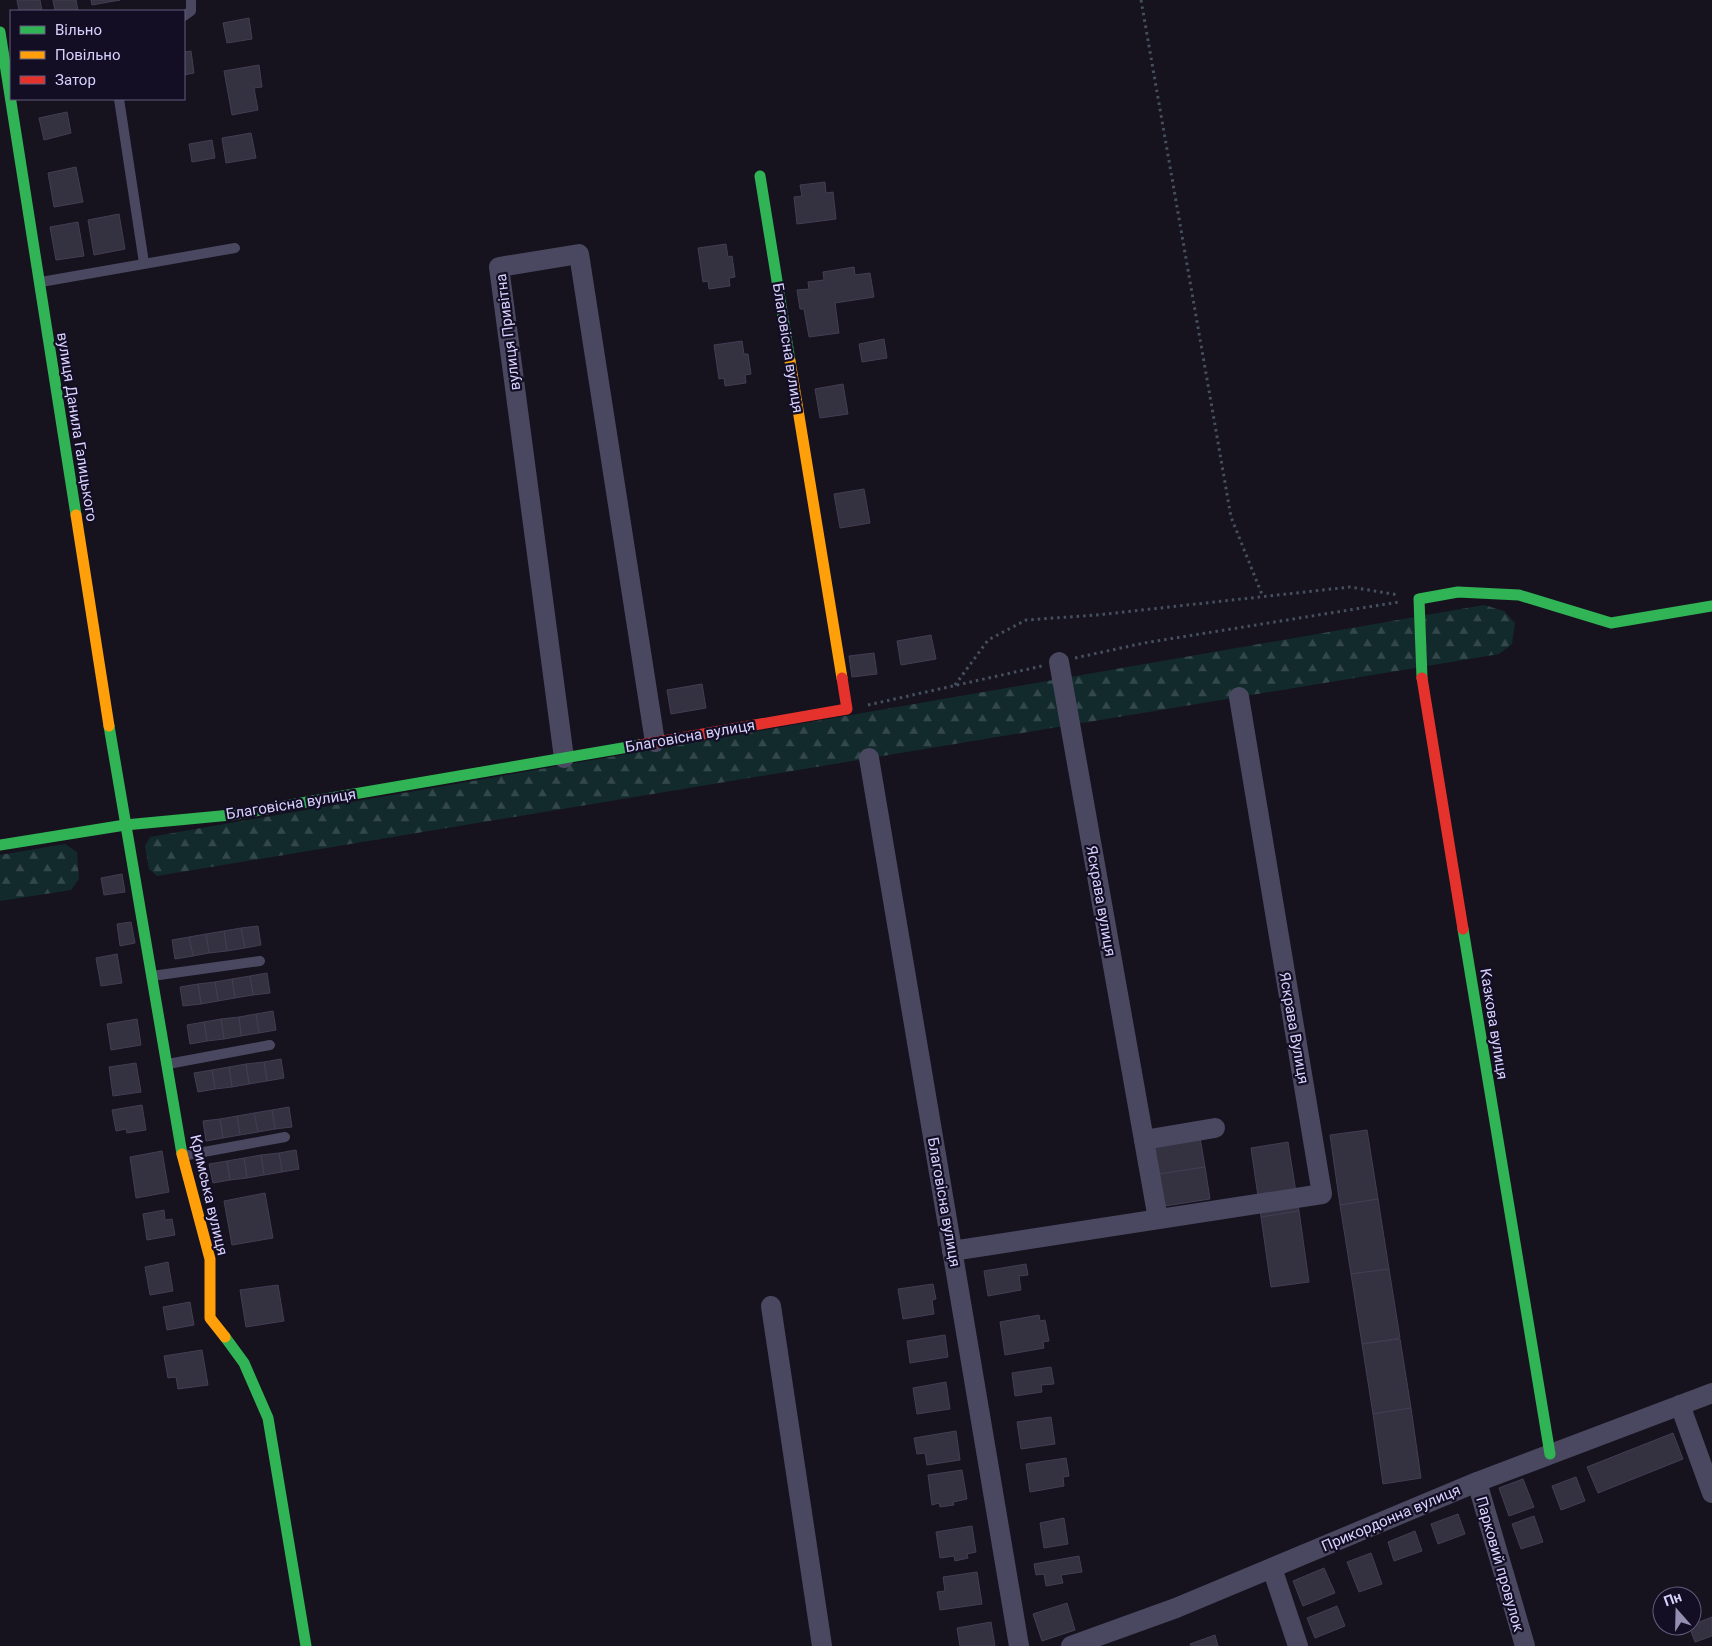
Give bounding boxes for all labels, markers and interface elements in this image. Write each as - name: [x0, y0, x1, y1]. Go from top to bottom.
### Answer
- legend: [10, 10, 185, 100]
- text: Вільно: [55, 21, 102, 39]
- text: Повільно: [55, 46, 121, 64]
- text: Затор: [55, 71, 96, 89]
- street label: вулиця Привітна: [492, 273, 524, 391]
- street label: Благовісна вулиця: [769, 282, 807, 414]
- street label: вулиця Данила Галицького: [53, 331, 101, 523]
- street label: Благовісна вулиця: [624, 716, 756, 756]
- street label: Благовісна вулиця: [225, 785, 357, 823]
- street label: Яскрава вулиця: [1082, 844, 1120, 958]
- street label: Казкова вулиця: [1476, 967, 1512, 1081]
- street label: Яскрава Вулиця: [1275, 971, 1313, 1085]
- street label: Кримська вулиця: [186, 1133, 232, 1257]
- street label: Благовісна вулиця: [924, 1136, 964, 1268]
- street label: Прикордонна вулиця: [1319, 1481, 1463, 1555]
- street label: Парковий провулок: [1472, 1494, 1528, 1634]
- north arrow: [1652, 1586, 1702, 1636]
- text: Пн: [1661, 1588, 1684, 1609]

